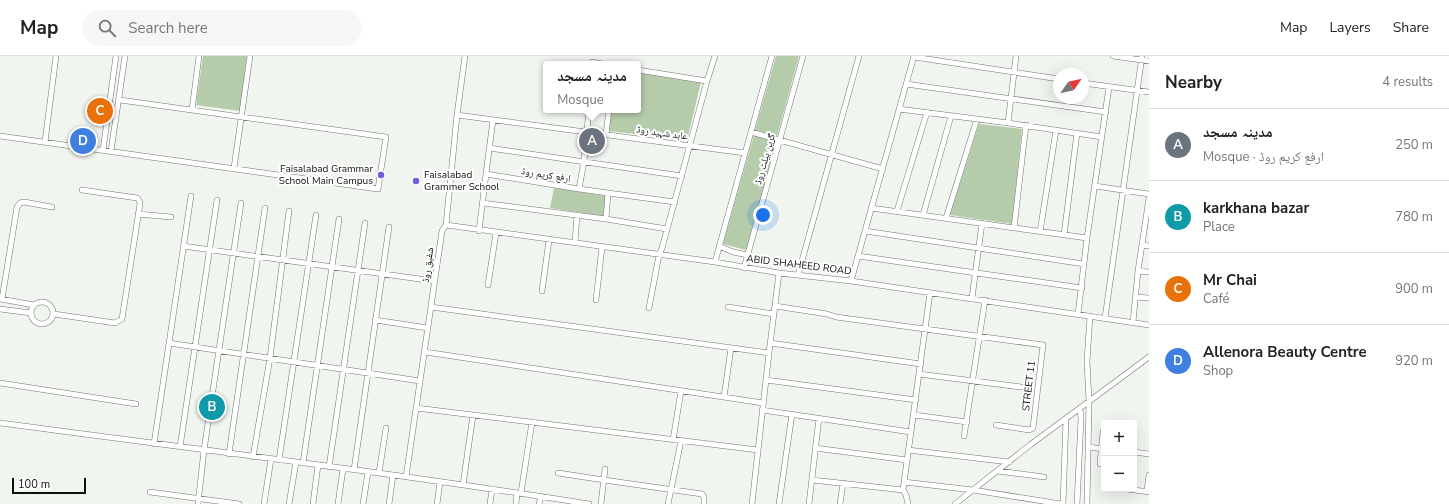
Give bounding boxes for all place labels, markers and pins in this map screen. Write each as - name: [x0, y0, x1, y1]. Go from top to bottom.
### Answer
- pin: C: [87, 96, 113, 126]
- pin: D: [70, 126, 96, 156]
- pin: A: [579, 126, 605, 156]
- place label: Faisalabad Grammar School Main Campus: [279, 162, 373, 188]
- place label: Faisalabad Grammer School: [424, 168, 499, 194]
- marker: Faisalabad Grammar School Main Campus: [376, 170, 386, 180]
- marker: Faisalabad Grammer School: [411, 176, 421, 186]
- pin: B: [199, 392, 225, 422]

